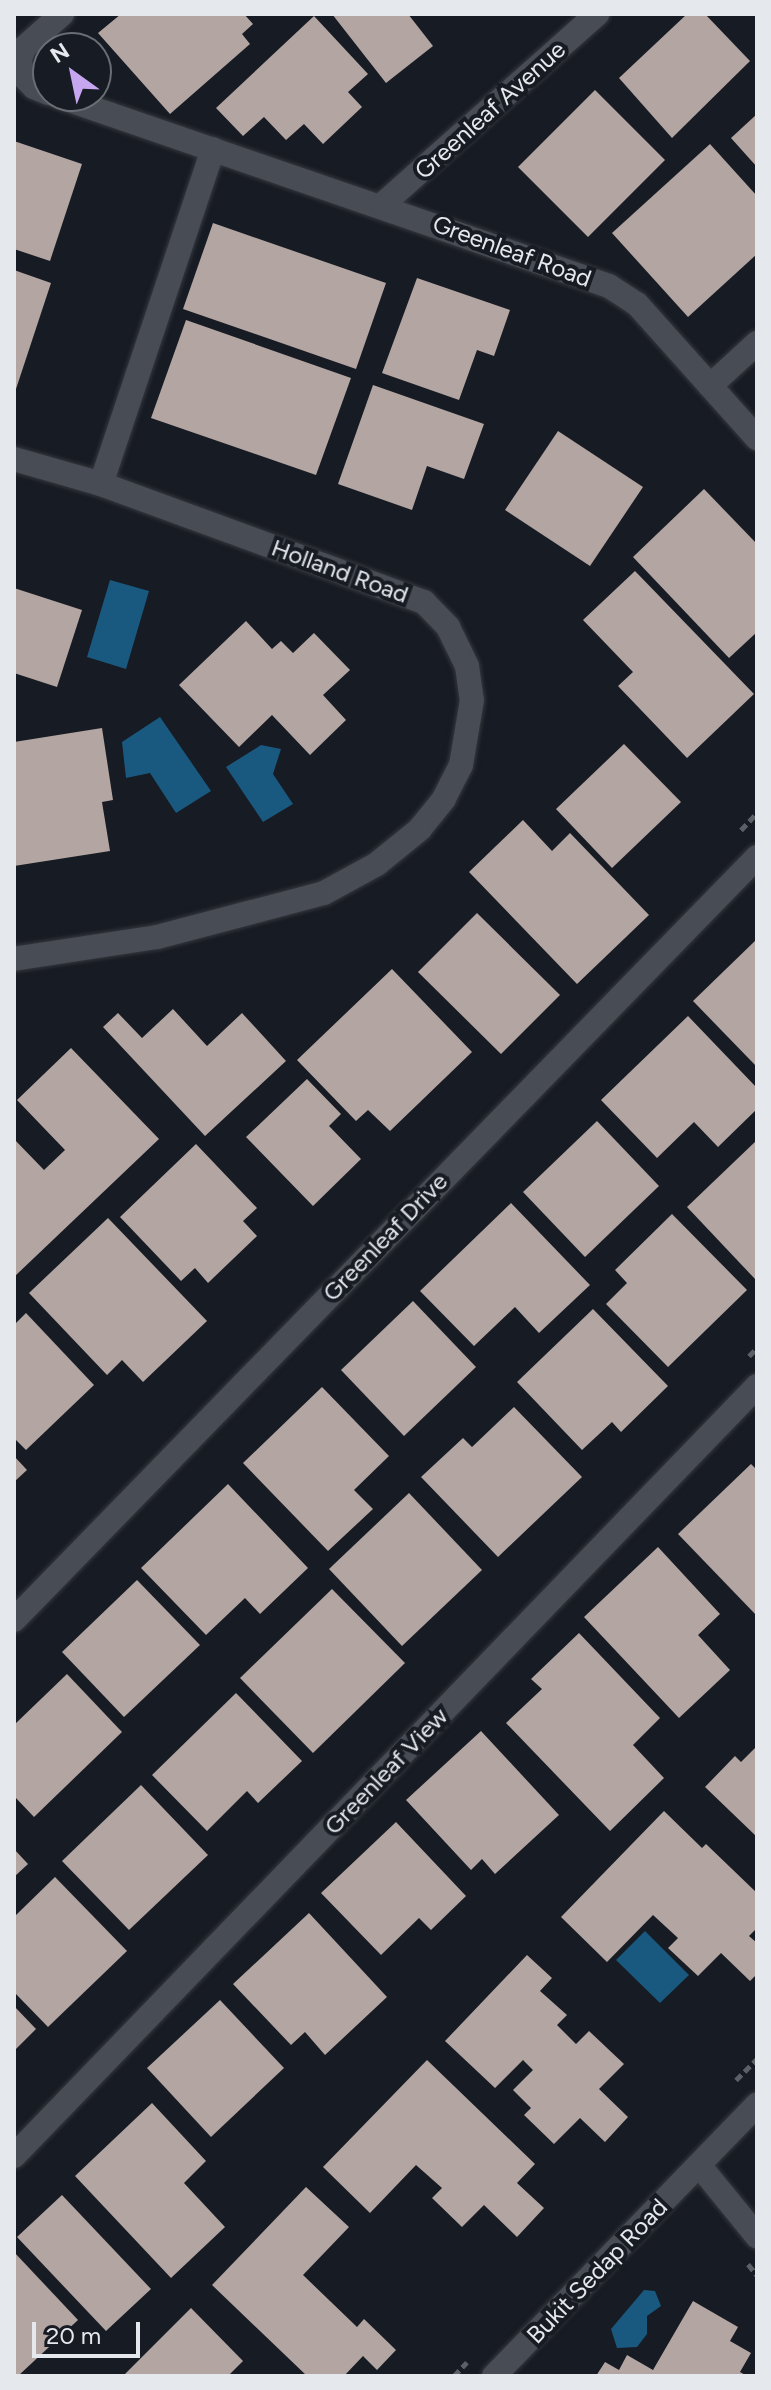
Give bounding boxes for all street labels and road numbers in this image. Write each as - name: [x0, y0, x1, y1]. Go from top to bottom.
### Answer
- street label: Greenleaf Avenue: [409, 35, 571, 185]
- street label: Greenleaf Road: [429, 209, 595, 293]
- street label: Holland Road: [268, 533, 412, 609]
- street label: Greenleaf Drive: [317, 1167, 453, 1307]
- street label: Greenleaf View: [318, 1702, 454, 1840]
- street label: Bukit Sedap Road: [521, 2193, 673, 2349]

